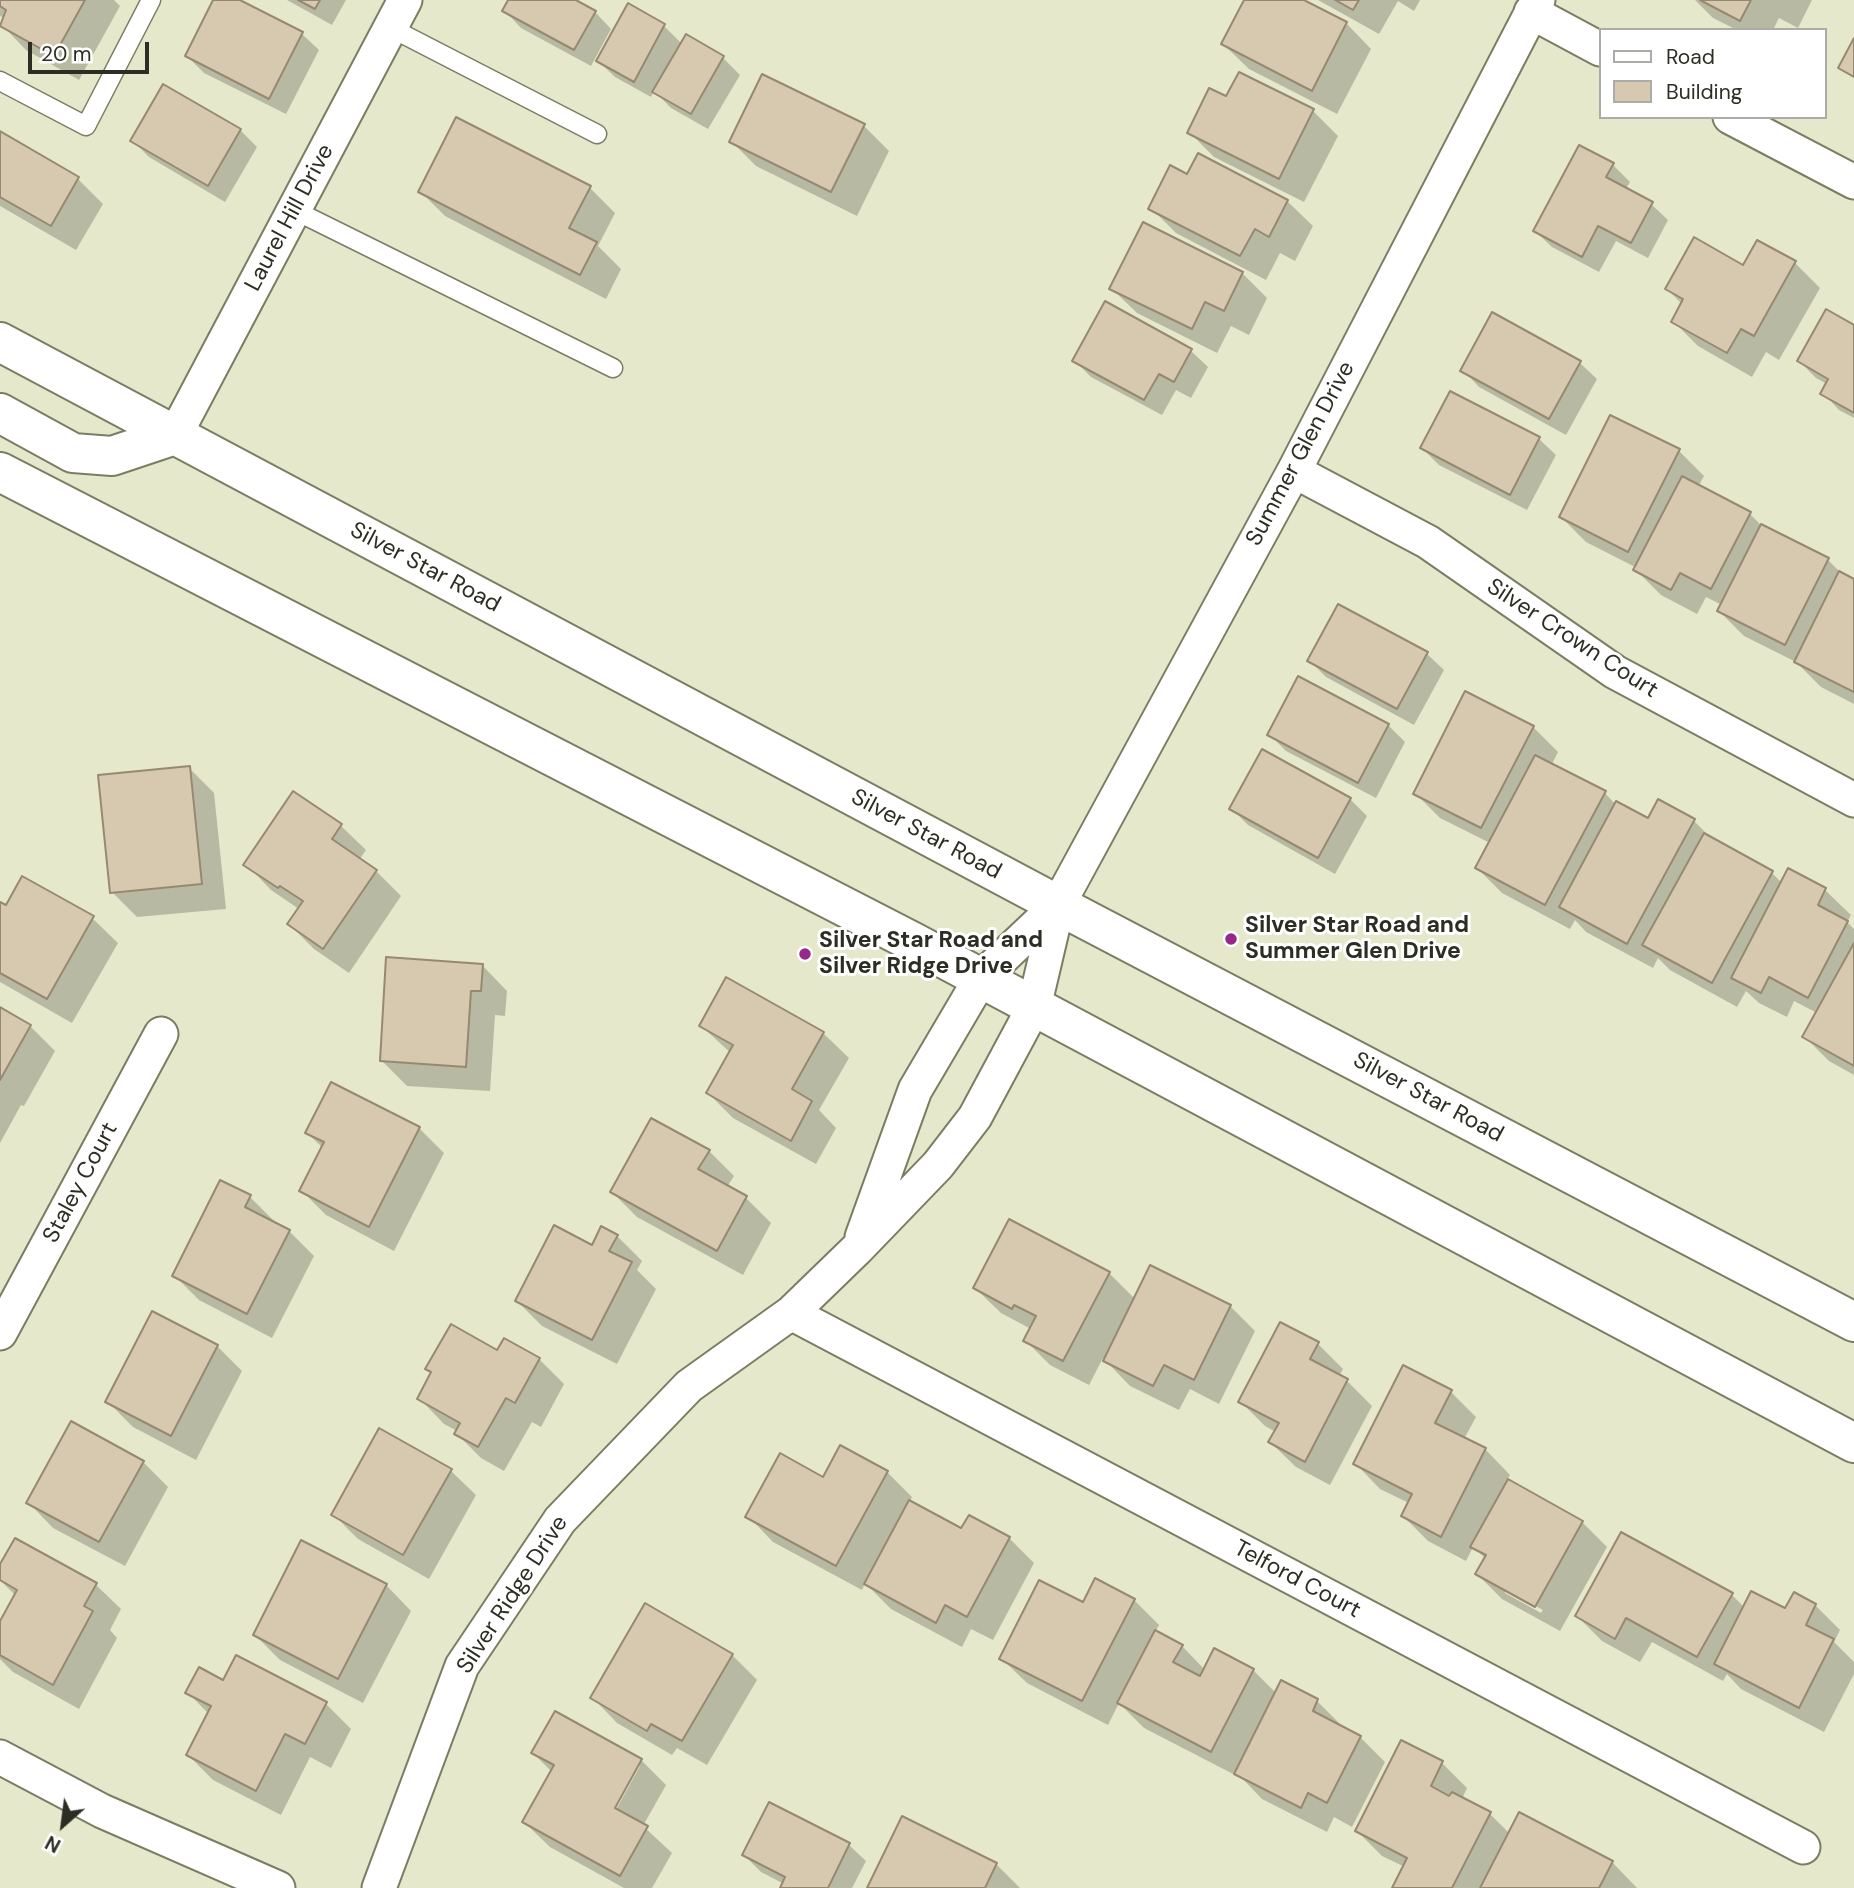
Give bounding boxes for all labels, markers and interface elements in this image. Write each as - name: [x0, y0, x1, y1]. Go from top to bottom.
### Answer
- scale bar: [32, 28, 152, 72]
- legend: [1598, 28, 1826, 119]
- text: 20 m: [41, 40, 92, 68]
- text: Road: [1666, 43, 1715, 71]
- text: Building: [1666, 78, 1742, 106]
- street label: Laurel Hill Drive: [240, 140, 340, 296]
- street label: Summer Glen Drive: [1241, 357, 1361, 551]
- street label: Silver Star Road: [345, 517, 505, 619]
- street label: Silver Crown Court: [1481, 573, 1663, 705]
- street label: Silver Star Road: [846, 784, 1006, 886]
- place label: Silver Star Road and Summer Glen Drive: [1245, 912, 1469, 966]
- place label: Silver Star Road and Silver Ridge Drive: [819, 927, 1043, 981]
- marker: Silver Star Road and Summer Glen Drive: [1223, 931, 1239, 947]
- marker: Silver Star Road and Silver Ridge Drive: [797, 946, 813, 962]
- street label: Silver Star Road: [1348, 1047, 1508, 1149]
- street label: Staley Court: [38, 1118, 124, 1248]
- street label: Silver Ridge Drive: [452, 1511, 574, 1679]
- street label: Telford Court: [1229, 1535, 1365, 1625]
- north arrow: [28, 1790, 98, 1860]
- text: N: [41, 1830, 65, 1858]

